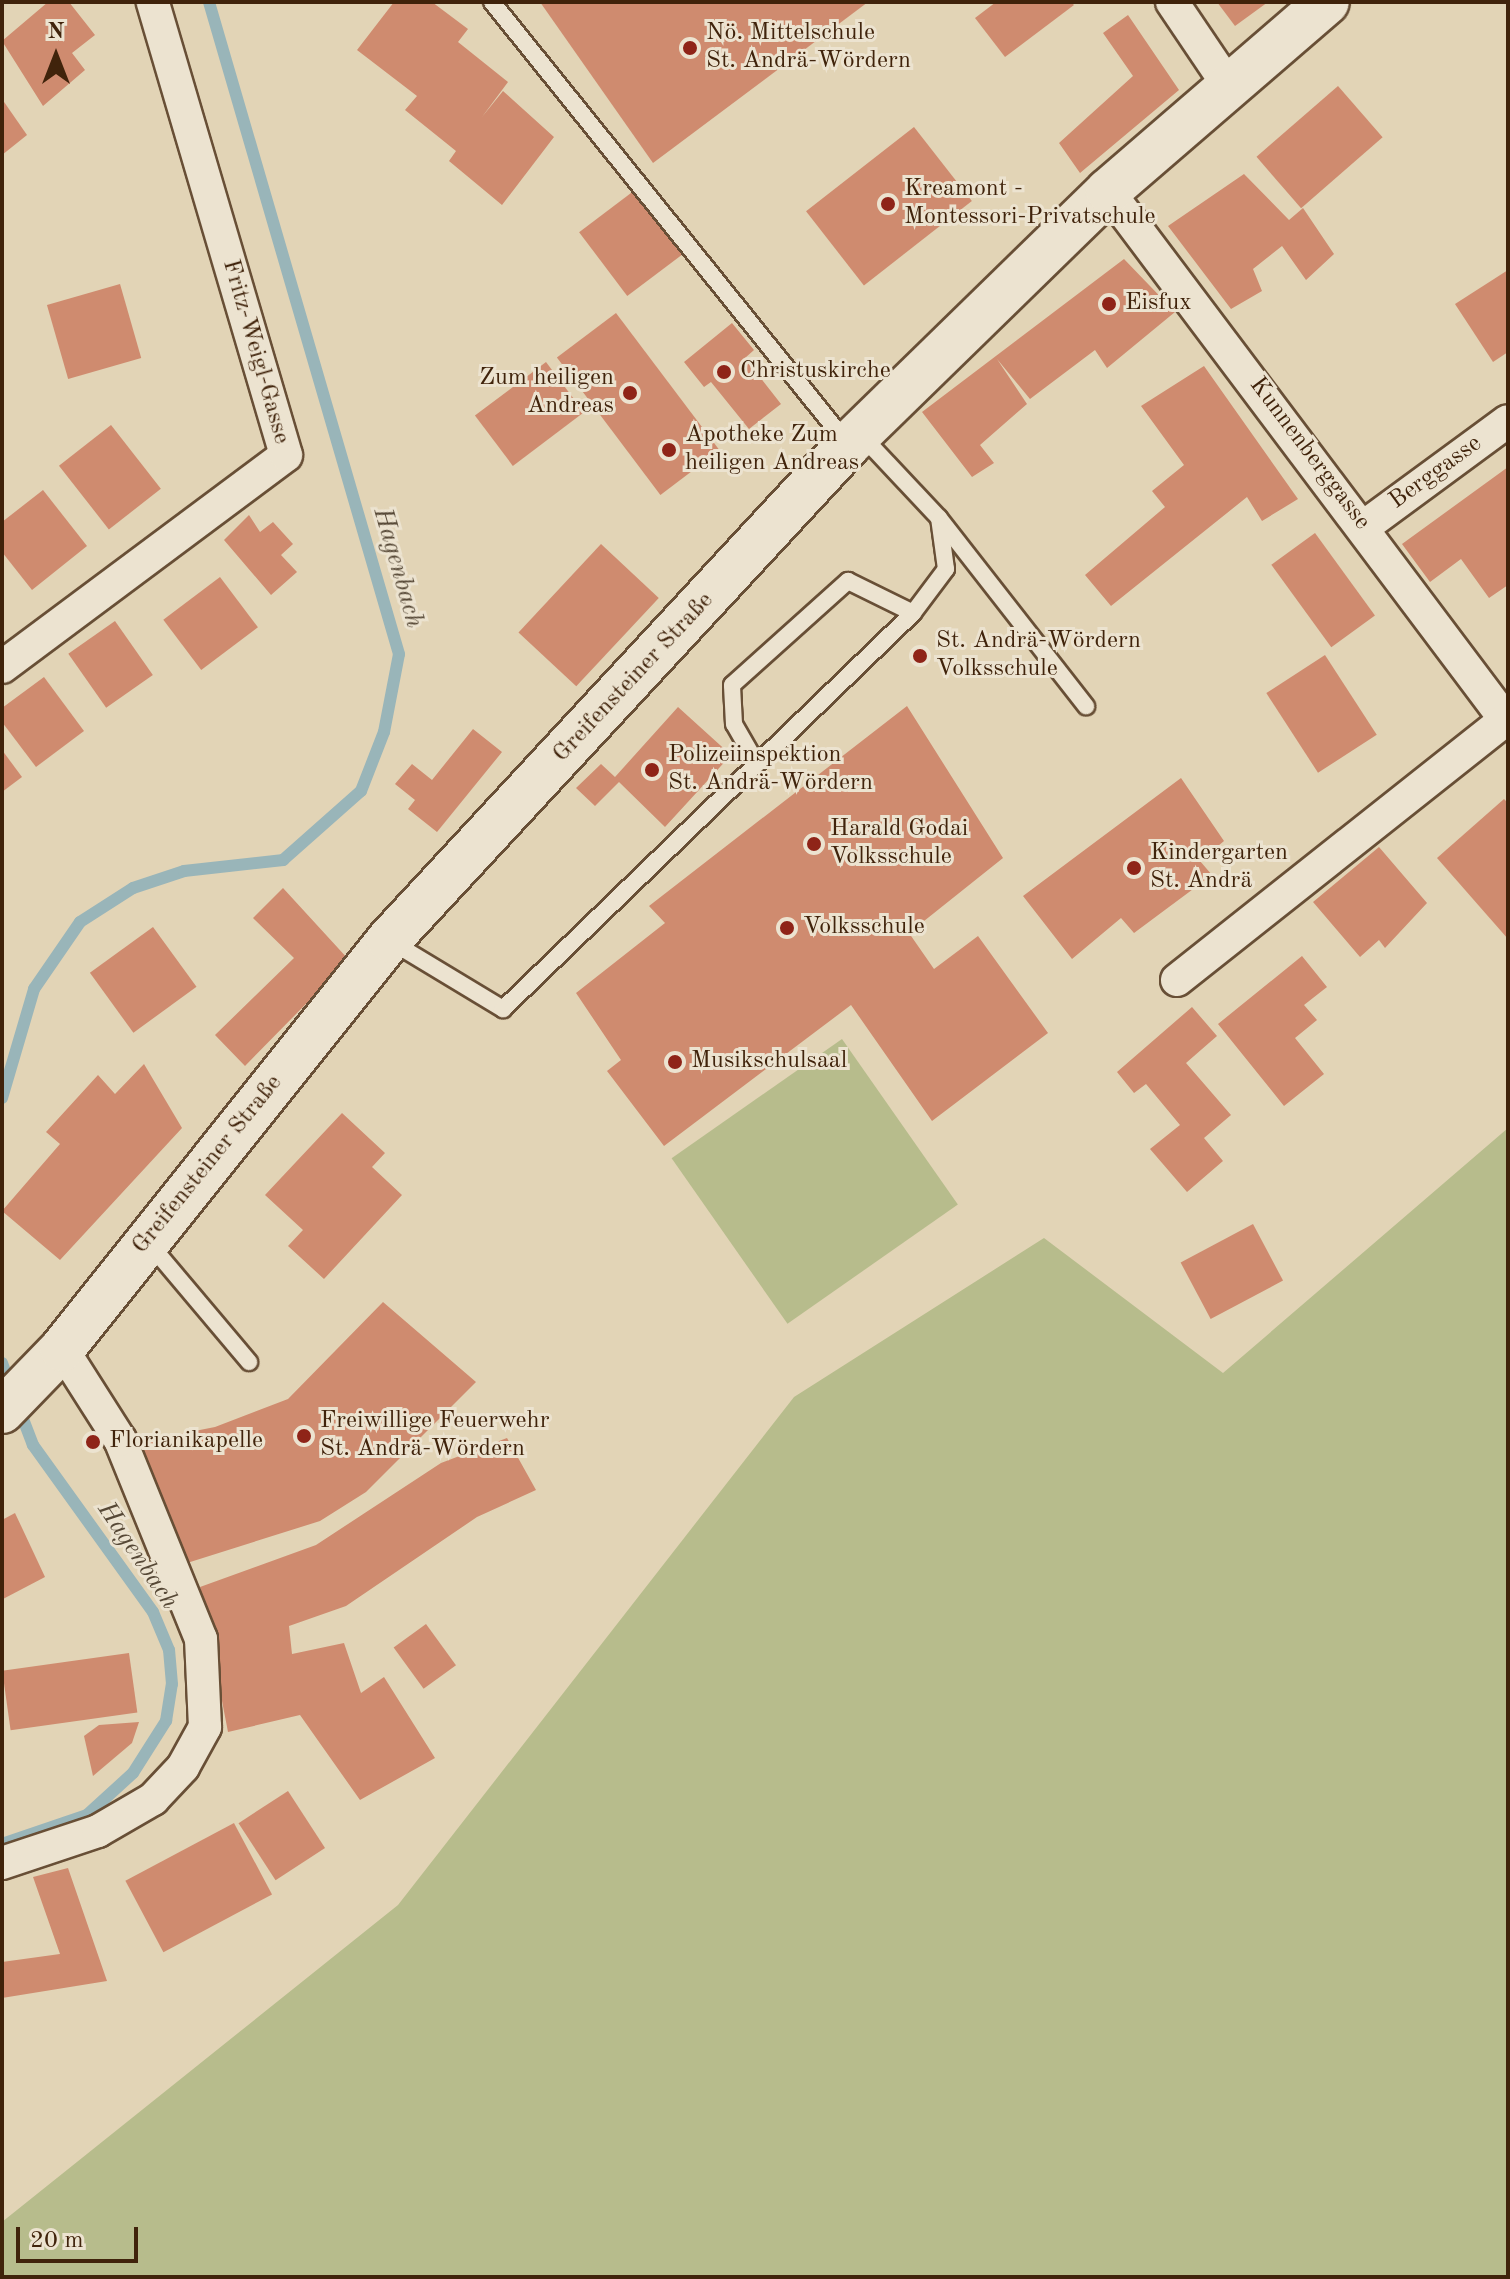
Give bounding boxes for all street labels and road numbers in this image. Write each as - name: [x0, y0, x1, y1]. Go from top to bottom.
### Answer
- street label: Fritz-Weigl-Gasse: [215, 256, 295, 448]
- street label: Kunnenberggasse: [1242, 372, 1376, 536]
- street label: Berggasse: [1384, 430, 1488, 516]
- street label: Greifensteiner Straße: [548, 587, 720, 769]
- street label: Greifensteiner Straße: [127, 1070, 289, 1260]

